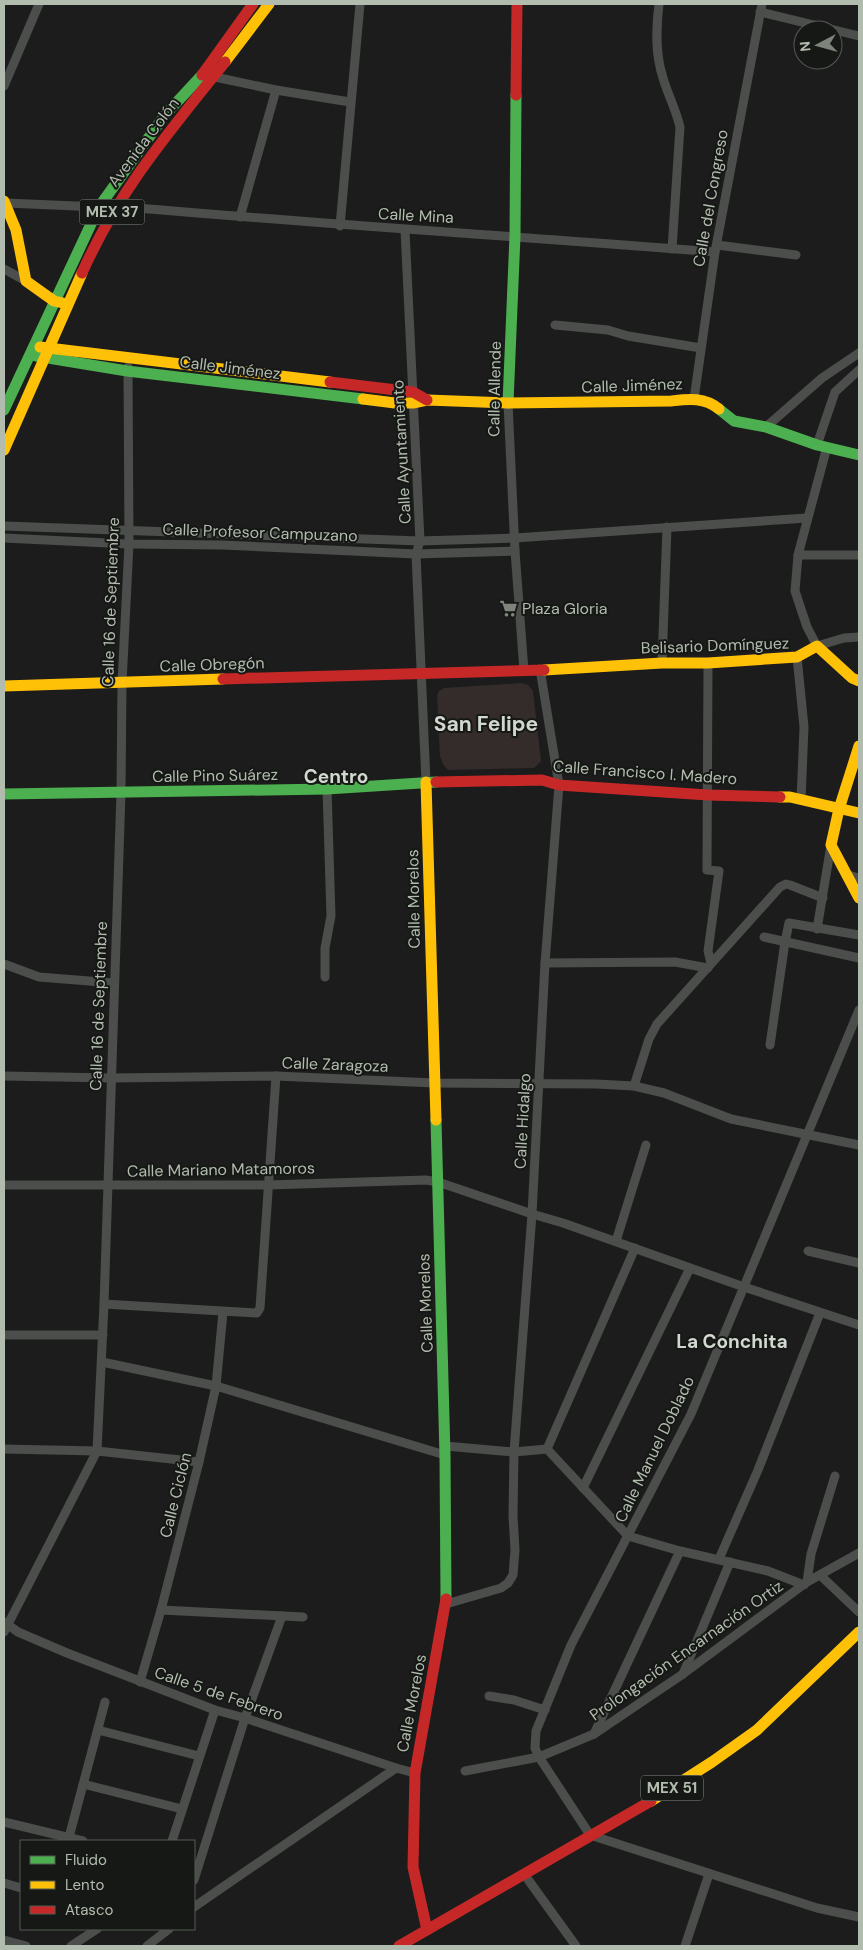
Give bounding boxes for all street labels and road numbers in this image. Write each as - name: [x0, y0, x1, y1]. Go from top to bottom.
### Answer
- street label: Avenida Colón: [103, 94, 184, 191]
- street label: Calle del Congreso: [688, 128, 733, 268]
- road number: MEX 37: [80, 200, 144, 224]
- street label: Calle Mina: [378, 203, 454, 228]
- street label: Calle Allende: [483, 341, 506, 437]
- street label: Calle Jiménez: [178, 351, 282, 384]
- street label: Calle Jiménez: [581, 373, 683, 398]
- street label: Calle Ayuntamiento: [387, 379, 416, 525]
- street label: Calle 16 de Septiembre: [97, 517, 124, 687]
- street label: Calle Profesor Campuzano: [162, 519, 358, 546]
- street label: Belisario Domínguez: [640, 632, 790, 659]
- street label: Calle Obregón: [159, 652, 265, 677]
- street label: Calle Francisco I. Madero: [552, 756, 738, 789]
- street label: Calle Pino Suárez: [152, 764, 278, 787]
- street label: Calle Morelos: [402, 849, 425, 949]
- street label: Calle 16 de Septiembre: [85, 921, 112, 1091]
- street label: Calle Zaragoza: [281, 1052, 389, 1077]
- street label: Calle Hidalgo: [510, 1073, 535, 1169]
- street label: Calle Mariano Matamoros: [127, 1157, 315, 1182]
- street label: Calle Morelos: [413, 1253, 438, 1353]
- street label: Calle Manuel Doblado: [610, 1373, 699, 1526]
- street label: Calle Ciclón: [155, 1450, 196, 1540]
- street label: Prolongación Encarnación Ortiz: [585, 1575, 787, 1725]
- street label: Calle Morelos: [392, 1652, 431, 1754]
- street label: Calle 5 de Febrero: [152, 1662, 286, 1725]
- road number: MEX 51: [641, 1776, 703, 1800]

